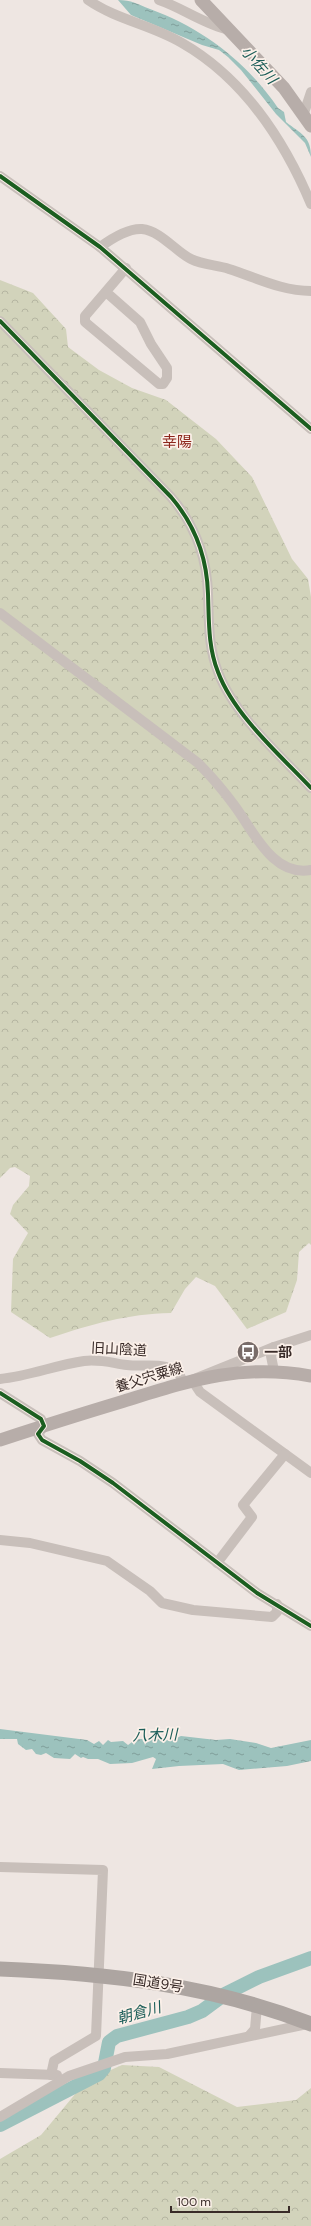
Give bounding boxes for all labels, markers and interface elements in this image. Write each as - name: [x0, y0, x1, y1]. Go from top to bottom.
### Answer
- water label: 小佐川: [237, 42, 283, 90]
- district label: 幸陽: [162, 432, 192, 452]
- street label: 旧山陰道: [91, 1339, 147, 1359]
- bus stop icon: 一部: [235, 1339, 261, 1365]
- place label: 一部: [264, 1343, 292, 1361]
- street label: 養父宍粟線: [113, 1358, 185, 1396]
- water label: 八木川: [132, 1725, 180, 1745]
- street label: 国道9号: [132, 1970, 184, 1996]
- water label: 朝倉川: [115, 1997, 165, 2029]
- scale bar: [171, 2188, 289, 2214]
- text: 100 m: [177, 2194, 211, 2210]

